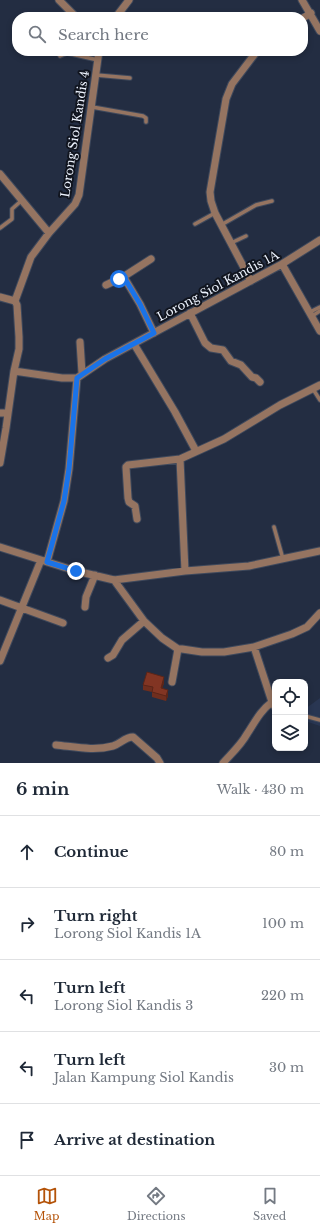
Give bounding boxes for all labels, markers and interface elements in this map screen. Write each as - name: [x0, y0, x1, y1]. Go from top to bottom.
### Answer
- search box: [12, 12, 308, 56]
- icon: search: [26, 23, 48, 45]
- text: Search here: [58, 25, 149, 44]
- street label: Lorong Siol Kandis 4: [57, 69, 92, 198]
- street label: Lorong Siol Kandis 1A: [154, 247, 282, 324]
- route start: [110, 270, 128, 288]
- route end: [67, 562, 85, 580]
- map controls: [272, 679, 308, 751]
- button: locate: [272, 679, 308, 715]
- button: layers: [272, 715, 308, 751]
- text: 6 min: [16, 779, 69, 800]
- text: Walk · 430 m: [217, 781, 304, 798]
- icon: ahead: [16, 841, 38, 863]
- text: Continue: [54, 842, 129, 861]
- text: 80 m: [269, 843, 304, 860]
- text: Turn right: [54, 906, 137, 925]
- icon: right: [16, 913, 38, 935]
- text: 100 m: [262, 915, 304, 932]
- text: Lorong Siol Kandis 1A: [54, 925, 201, 942]
- text: Turn left: [54, 978, 125, 997]
- icon: left: [16, 985, 38, 1007]
- text: 220 m: [261, 987, 304, 1004]
- text: Lorong Siol Kandis 3: [54, 997, 193, 1014]
- text: Turn left: [54, 1050, 125, 1069]
- icon: left: [16, 1057, 38, 1079]
- text: 30 m: [269, 1059, 304, 1076]
- text: Jalan Kampung Siol Kandis: [54, 1069, 234, 1086]
- icon: arrive: [16, 1129, 38, 1151]
- text: Arrive at destination: [54, 1130, 215, 1149]
- tab: Map: [34, 1185, 59, 1223]
- tab: Directions: [127, 1185, 185, 1223]
- tab: Saved: [253, 1185, 286, 1223]

